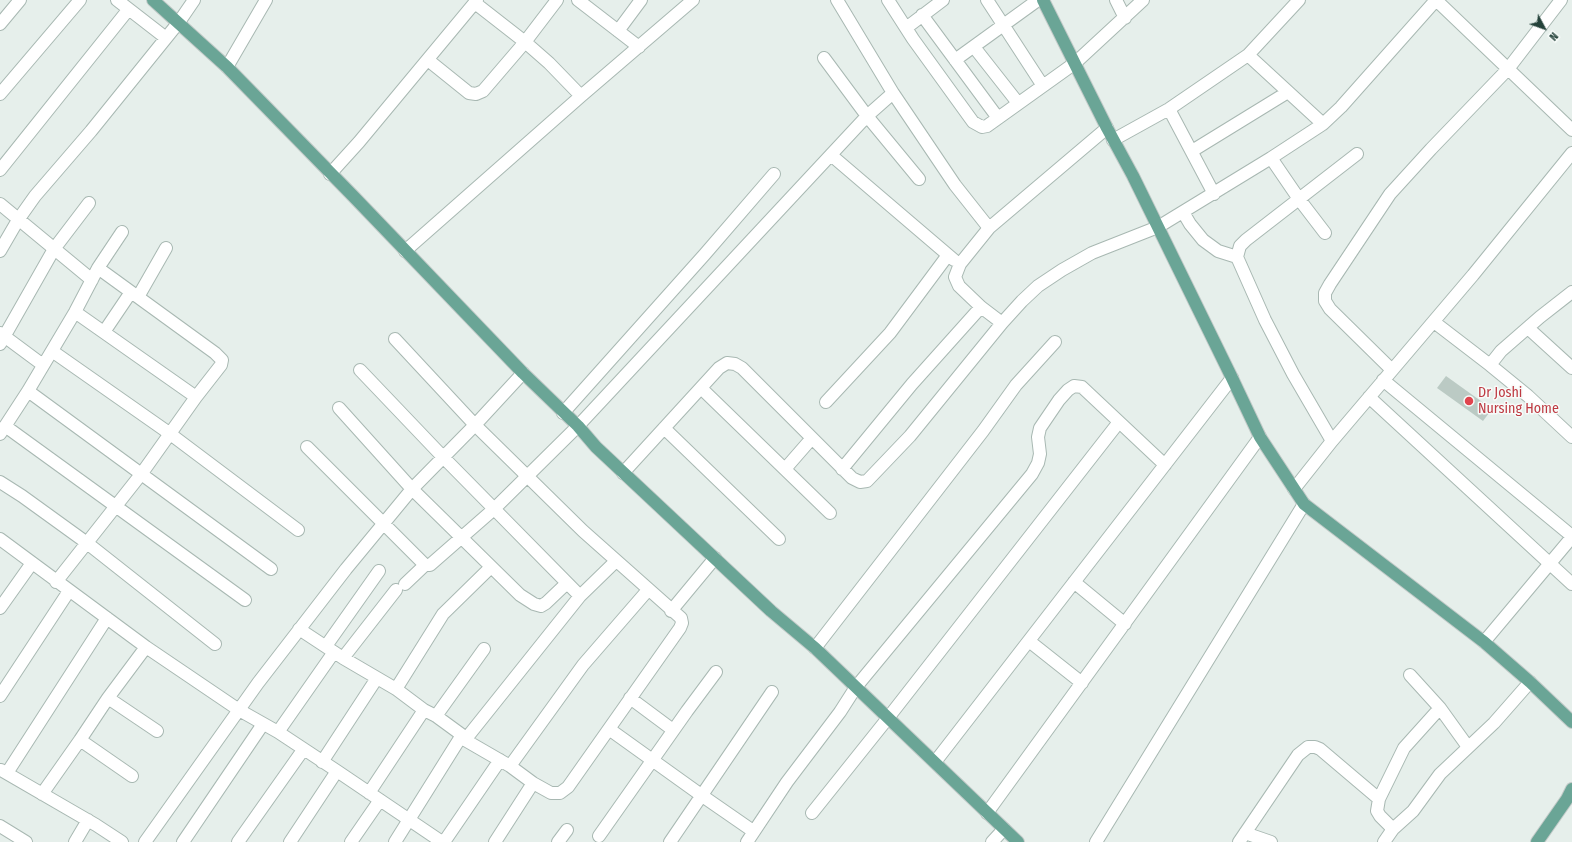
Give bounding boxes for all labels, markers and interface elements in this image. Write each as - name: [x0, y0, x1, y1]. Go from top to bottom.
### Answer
- north arrow: [1524, 8, 1564, 48]
- text: N: [1546, 29, 1561, 43]
- place label: Dr Joshi Nursing Home: [1478, 385, 1559, 418]
- marker: Dr Joshi Nursing Home: [1463, 395, 1475, 407]

